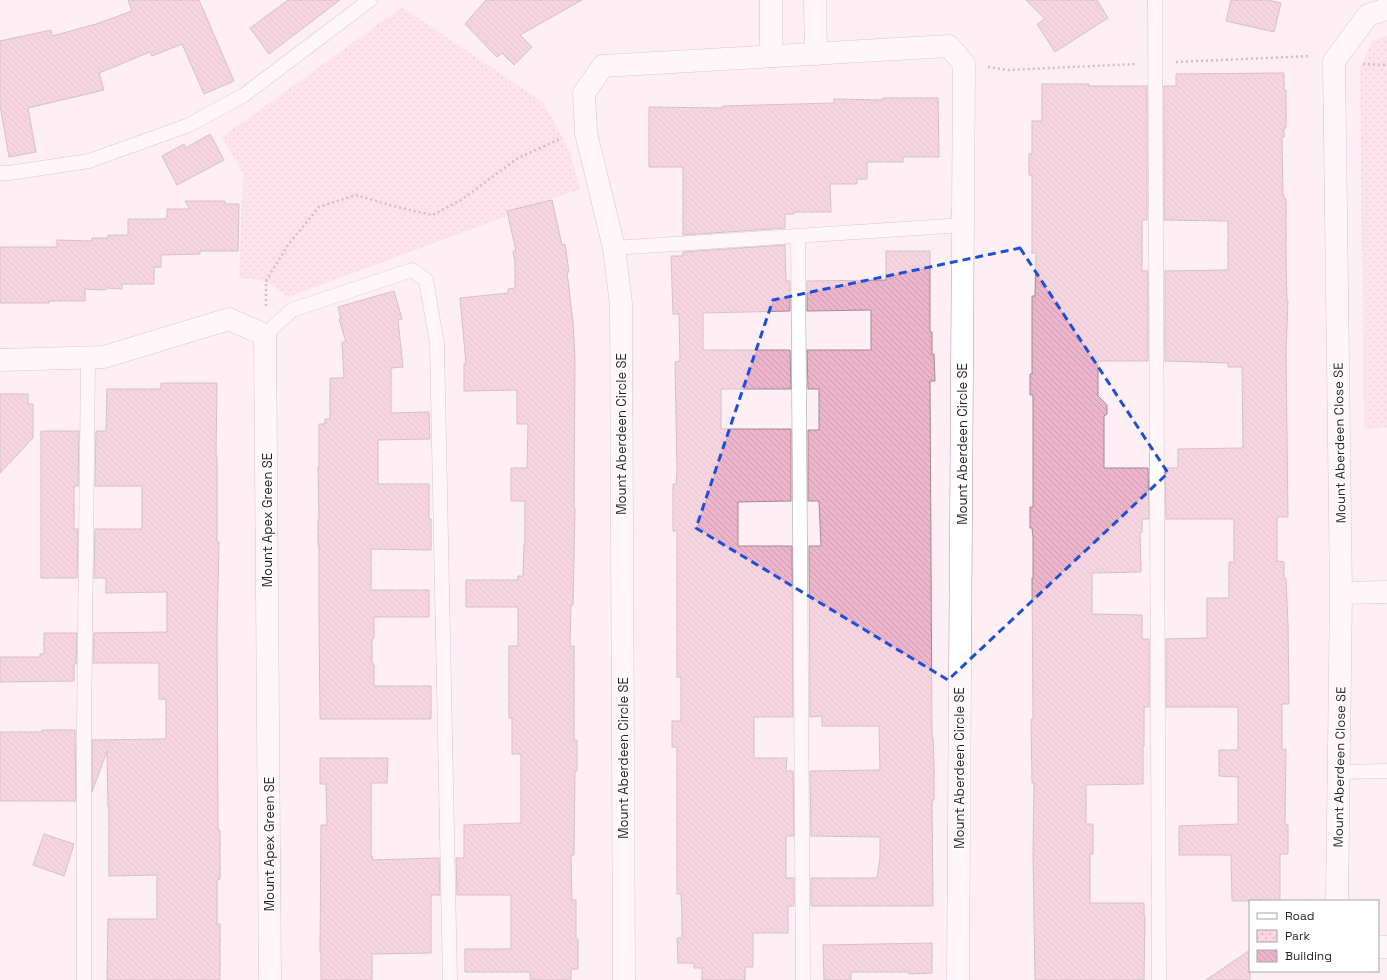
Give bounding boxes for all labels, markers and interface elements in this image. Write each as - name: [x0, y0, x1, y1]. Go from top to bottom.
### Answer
- street label: Mount Aberdeen Circle SE: [613, 353, 630, 515]
- street label: Mount Aberdeen Close SE: [1330, 362, 1349, 524]
- street label: Mount Aberdeen Circle SE: [954, 363, 971, 525]
- street label: Mount Apex Green SE: [259, 453, 276, 587]
- street label: Mount Aberdeen Circle SE: [615, 677, 632, 839]
- street label: Mount Aberdeen Close SE: [1330, 686, 1349, 848]
- street label: Mount Aberdeen Circle SE: [951, 687, 968, 849]
- street label: Mount Apex Green SE: [261, 777, 278, 911]
- legend: [1249, 900, 1379, 972]
- text: Road: [1285, 908, 1314, 924]
- text: Park: [1285, 928, 1310, 944]
- text: Building: [1285, 948, 1332, 964]

